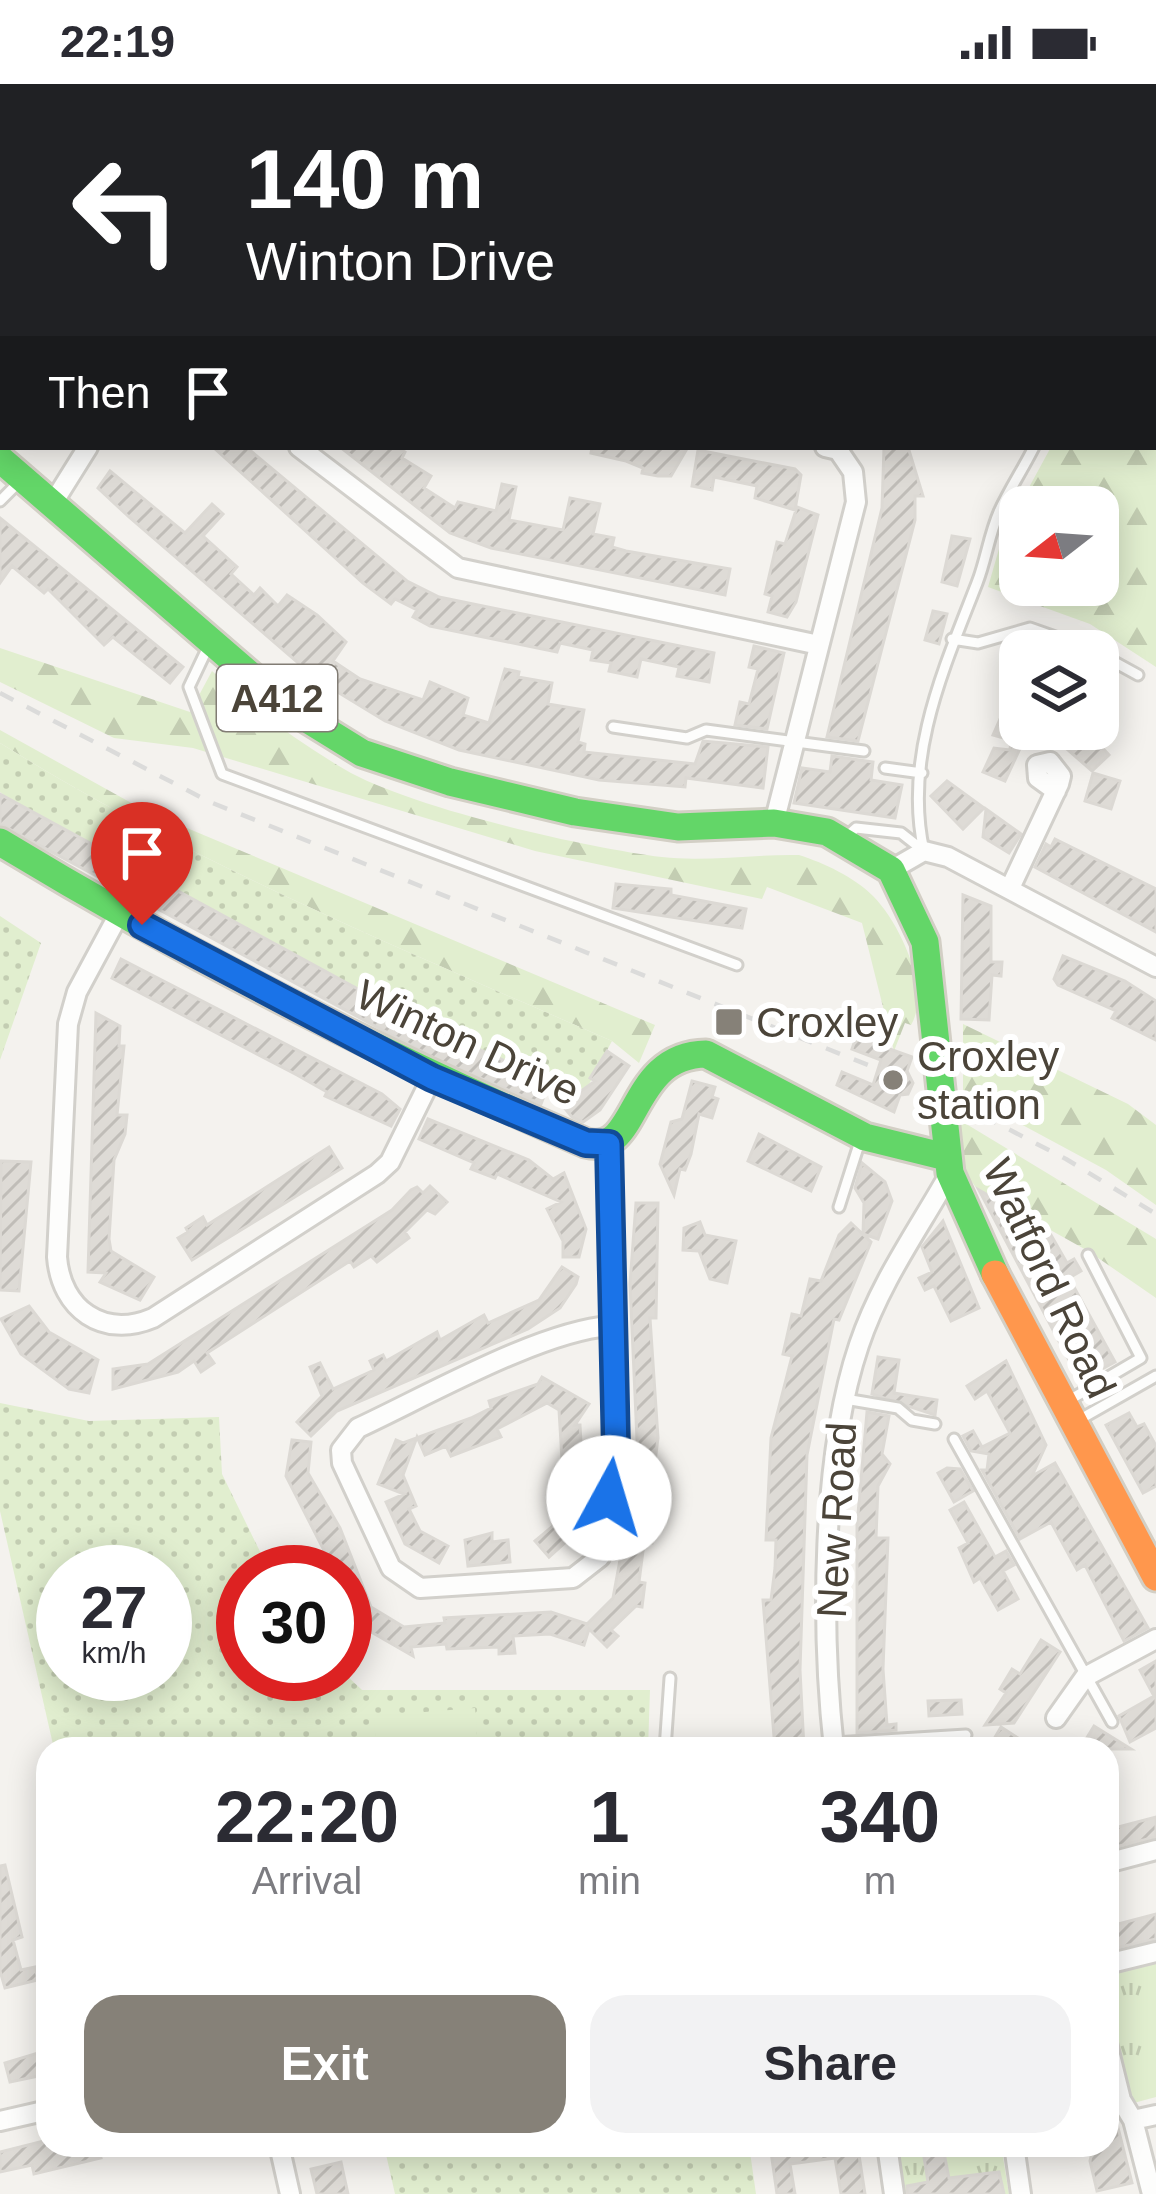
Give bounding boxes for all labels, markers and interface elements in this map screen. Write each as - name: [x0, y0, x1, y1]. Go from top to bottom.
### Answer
- text: 22:19: [60, 16, 175, 67]
- icon: left: [48, 132, 204, 288]
- text: 140 m: [246, 132, 484, 226]
- text: Winton Drive: [246, 231, 555, 291]
- icon: arrive: [175, 360, 241, 426]
- text: Then: [48, 367, 151, 418]
- north arrow: [999, 486, 1119, 606]
- map controls: [999, 486, 1119, 750]
- button: layers: [999, 630, 1119, 750]
- road number: A412: [217, 665, 337, 731]
- pin: [91, 802, 193, 925]
- icon: arrive: [109, 820, 175, 886]
- street label: Winton Drive: [349, 970, 587, 1115]
- place label: Croxley: [756, 999, 898, 1046]
- marker: Croxley: [713, 1006, 745, 1038]
- place label: Croxley station: [917, 1033, 1059, 1128]
- marker: Croxley station: [880, 1067, 906, 1093]
- street label: Watford Road: [974, 1152, 1125, 1405]
- street label: New Road: [808, 1421, 865, 1619]
- position arrow: [546, 1435, 672, 1561]
- speed limit sign: 30: [216, 1545, 372, 1701]
- text: 27: [81, 1574, 147, 1641]
- text: km/h: [81, 1636, 147, 1669]
- text: 22:20: [215, 1777, 399, 1857]
- text: 1: [589, 1777, 630, 1857]
- text: 340: [820, 1777, 940, 1857]
- text: Arrival: [252, 1859, 362, 1902]
- text: min: [578, 1859, 641, 1902]
- text: m: [864, 1859, 896, 1902]
- button: Exit: [84, 1995, 566, 2133]
- button: Share: [590, 1995, 1071, 2133]

